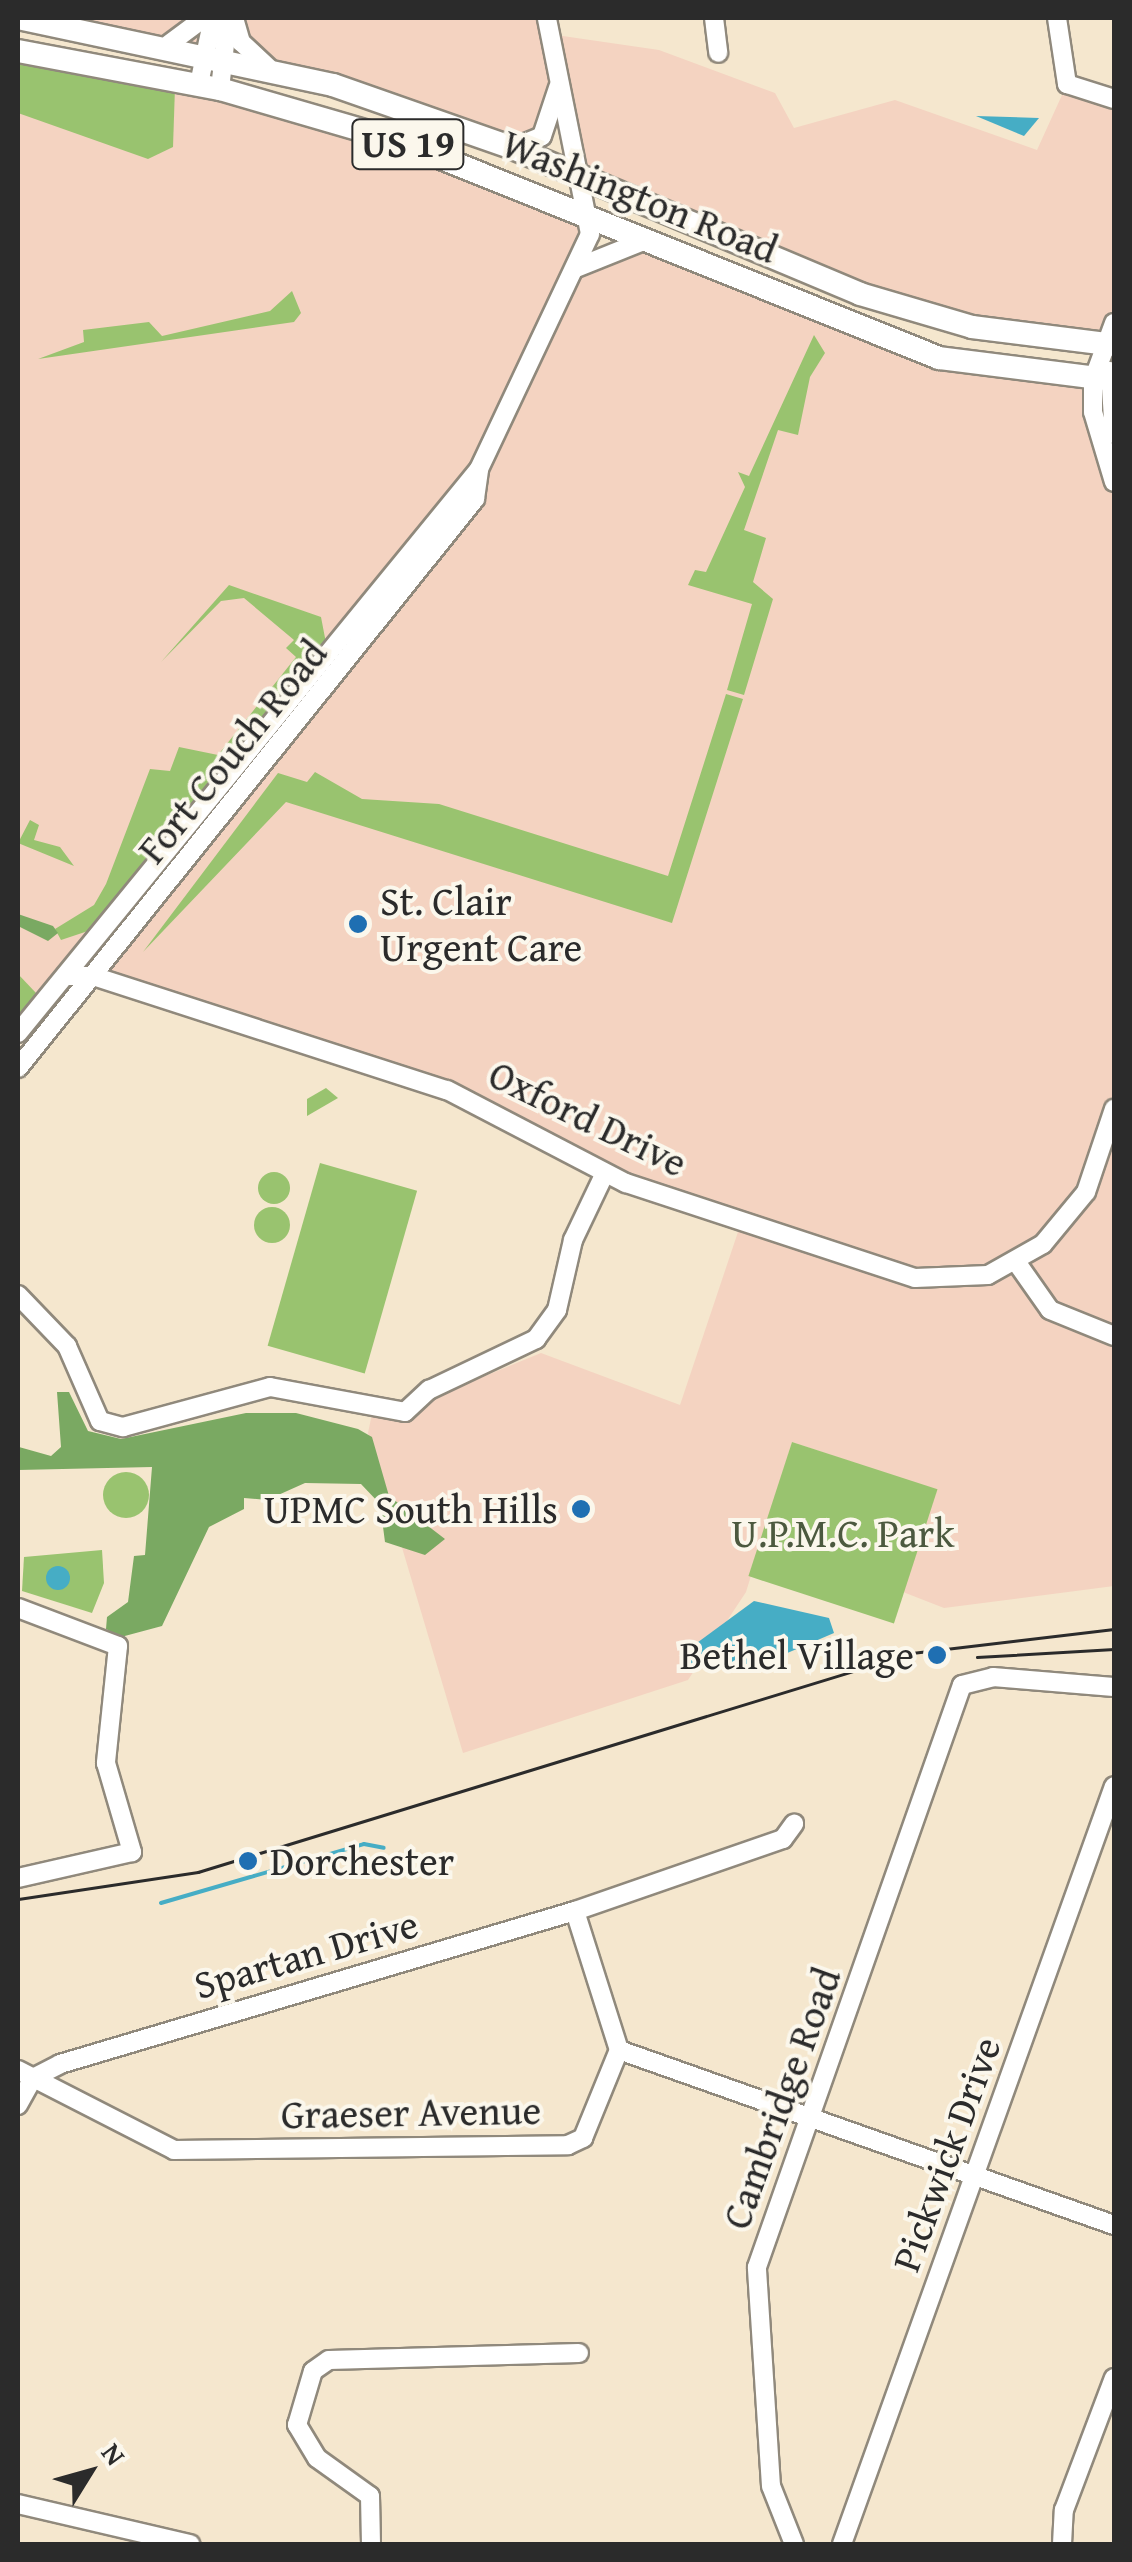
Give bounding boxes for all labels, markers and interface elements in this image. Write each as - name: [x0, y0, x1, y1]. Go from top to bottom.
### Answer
- road number: US 19: [350, 111, 466, 177]
- street label: Washington Road: [495, 119, 785, 273]
- street label: Fort Couch Road: [127, 630, 337, 872]
- place label: St. Clair Urgent Care: [380, 877, 582, 971]
- marker: St. Clair Urgent Care: [345, 911, 371, 937]
- street label: Oxford Drive: [481, 1050, 695, 1186]
- place label: UPMC South Hills: [264, 1485, 558, 1533]
- marker: UPMC South Hills: [568, 1496, 594, 1522]
- park label: U.P.M.C. Park: [731, 1509, 955, 1557]
- place label: Bethel Village: [680, 1631, 914, 1679]
- marker: Bethel Village: [924, 1642, 950, 1668]
- place label: Dorchester: [270, 1837, 454, 1885]
- marker: Dorchester: [235, 1848, 261, 1874]
- street label: Spartan Drive: [189, 1899, 423, 2009]
- street label: Cambridge Road: [712, 1961, 850, 2235]
- street label: Pickwick Drive: [881, 2030, 1011, 2278]
- street label: Graeser Avenue: [281, 2086, 541, 2138]
- north arrow: [40, 2422, 140, 2522]
- text: N: [92, 2434, 136, 2473]

